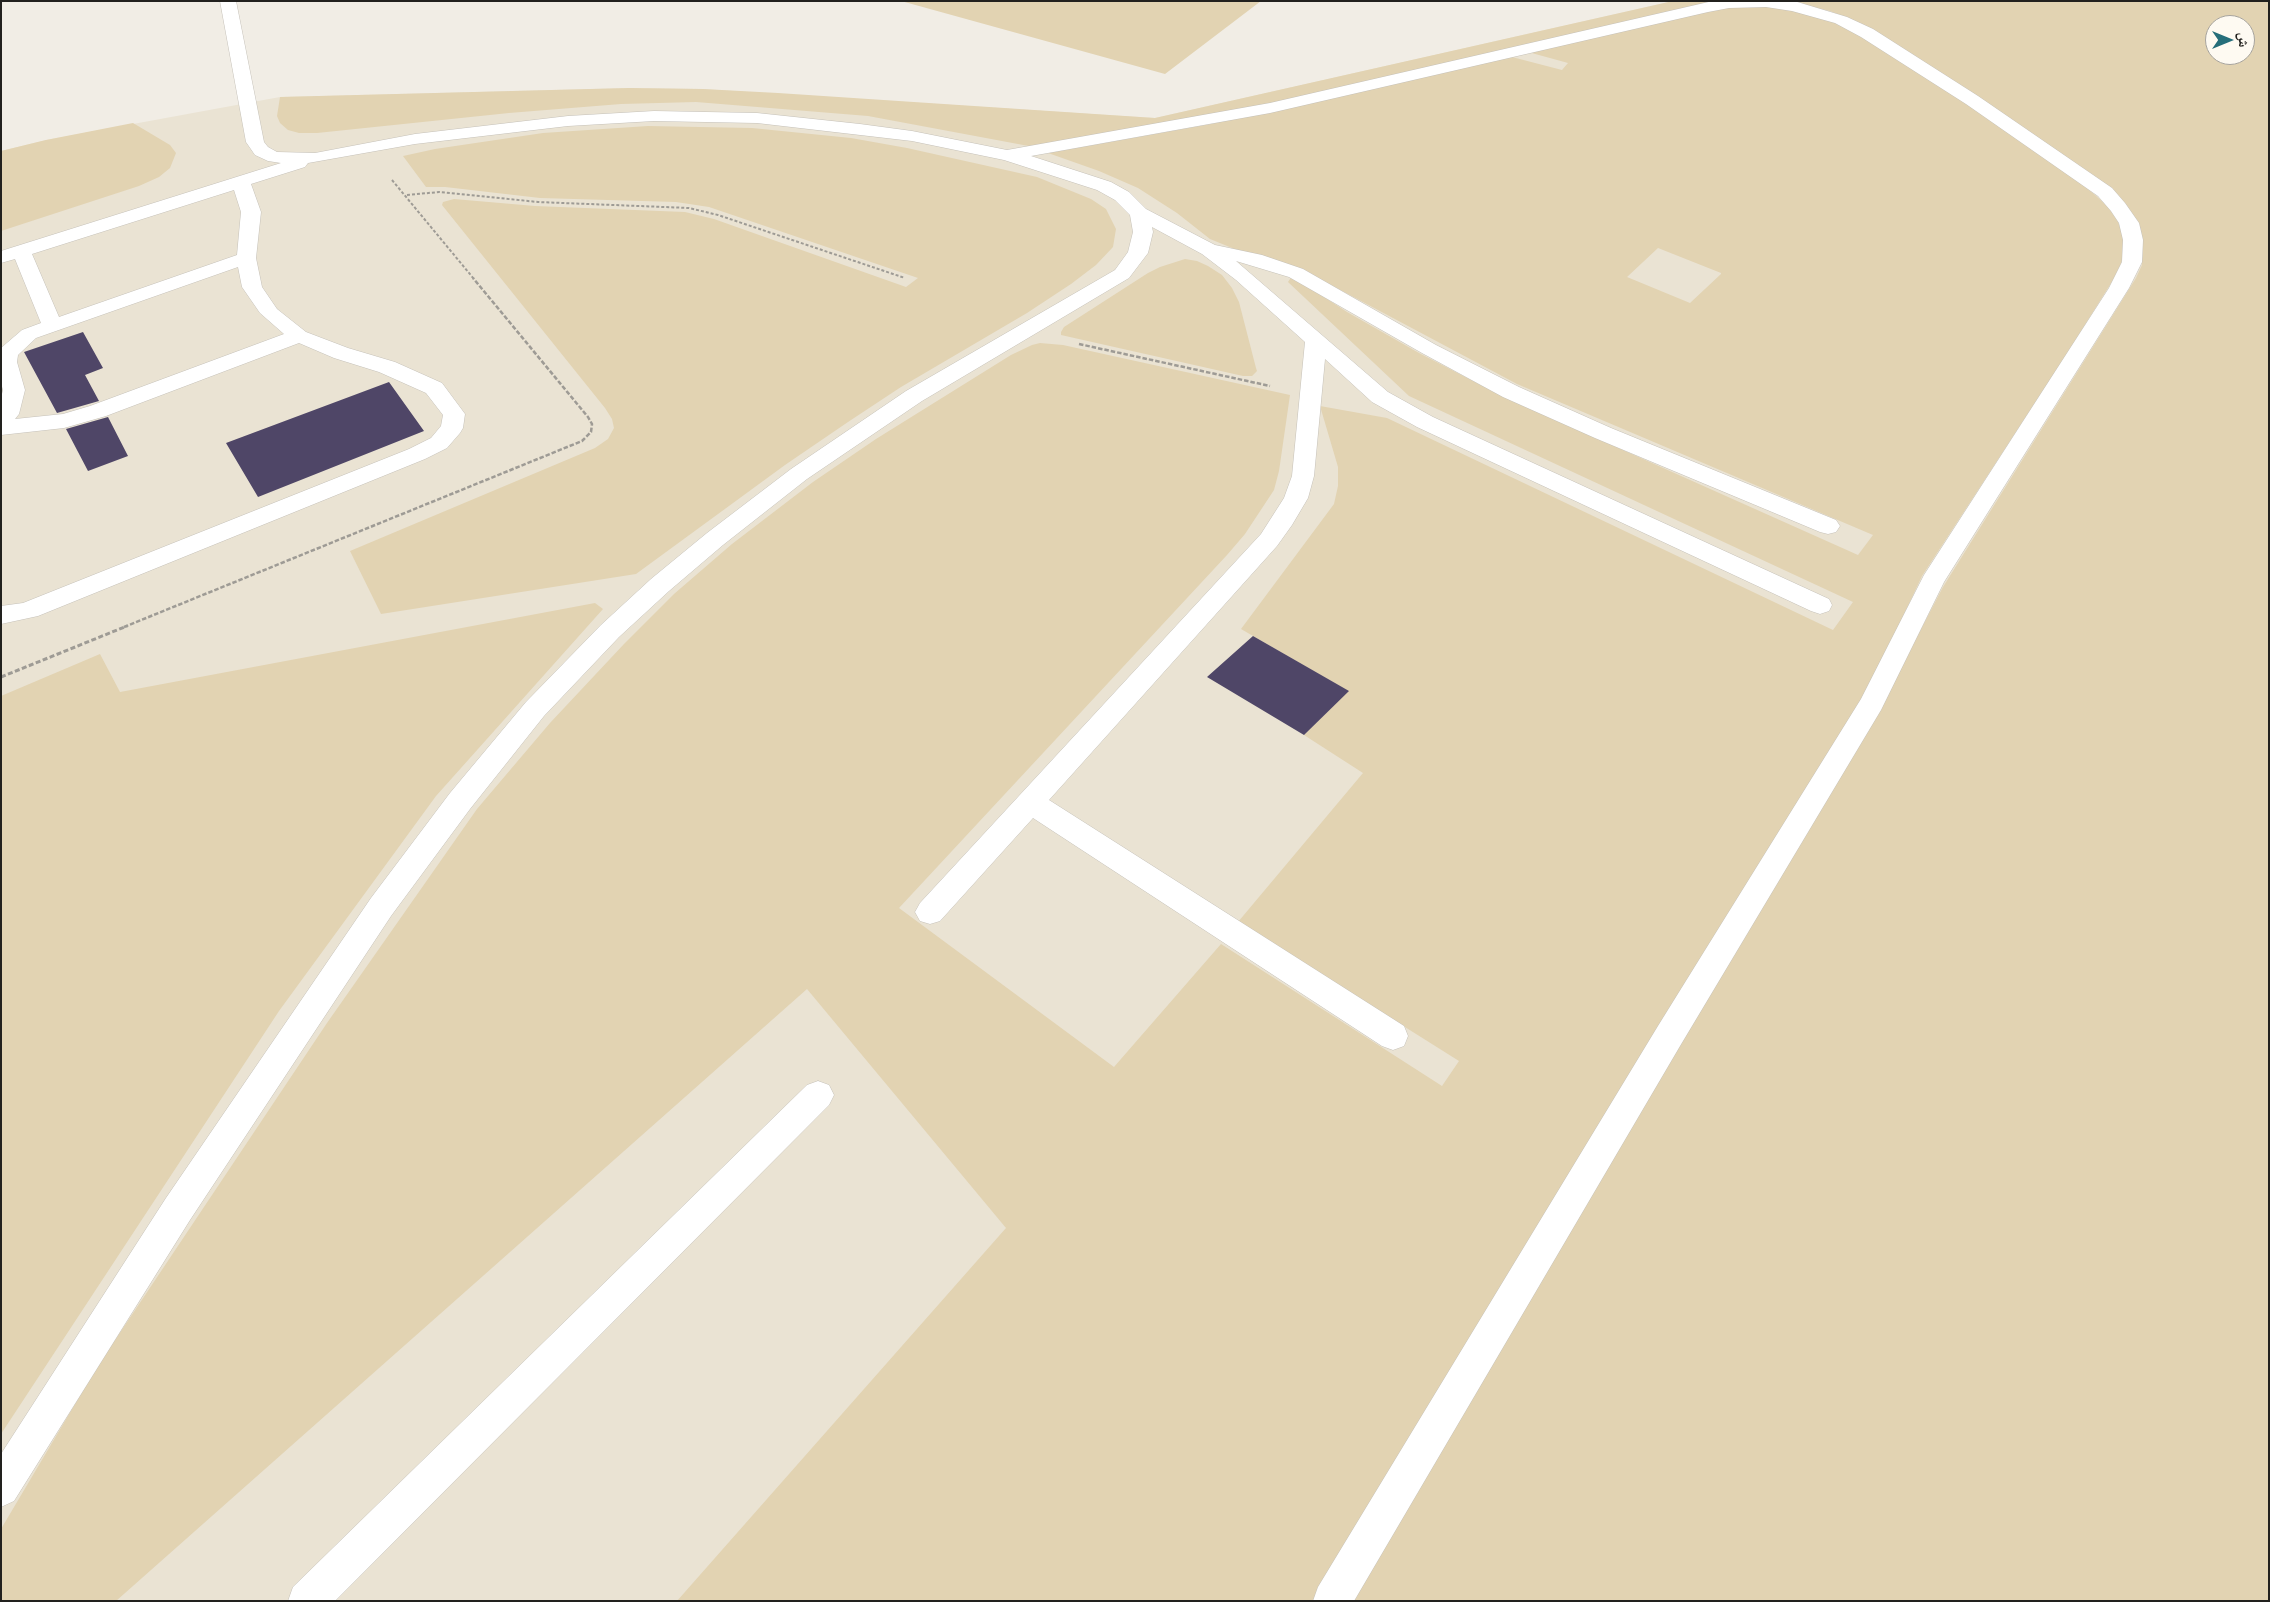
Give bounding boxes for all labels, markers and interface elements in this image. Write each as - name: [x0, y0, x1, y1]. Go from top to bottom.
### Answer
- north arrow: [2205, 15, 2255, 65]
- text: ش: [2236, 33, 2252, 47]

